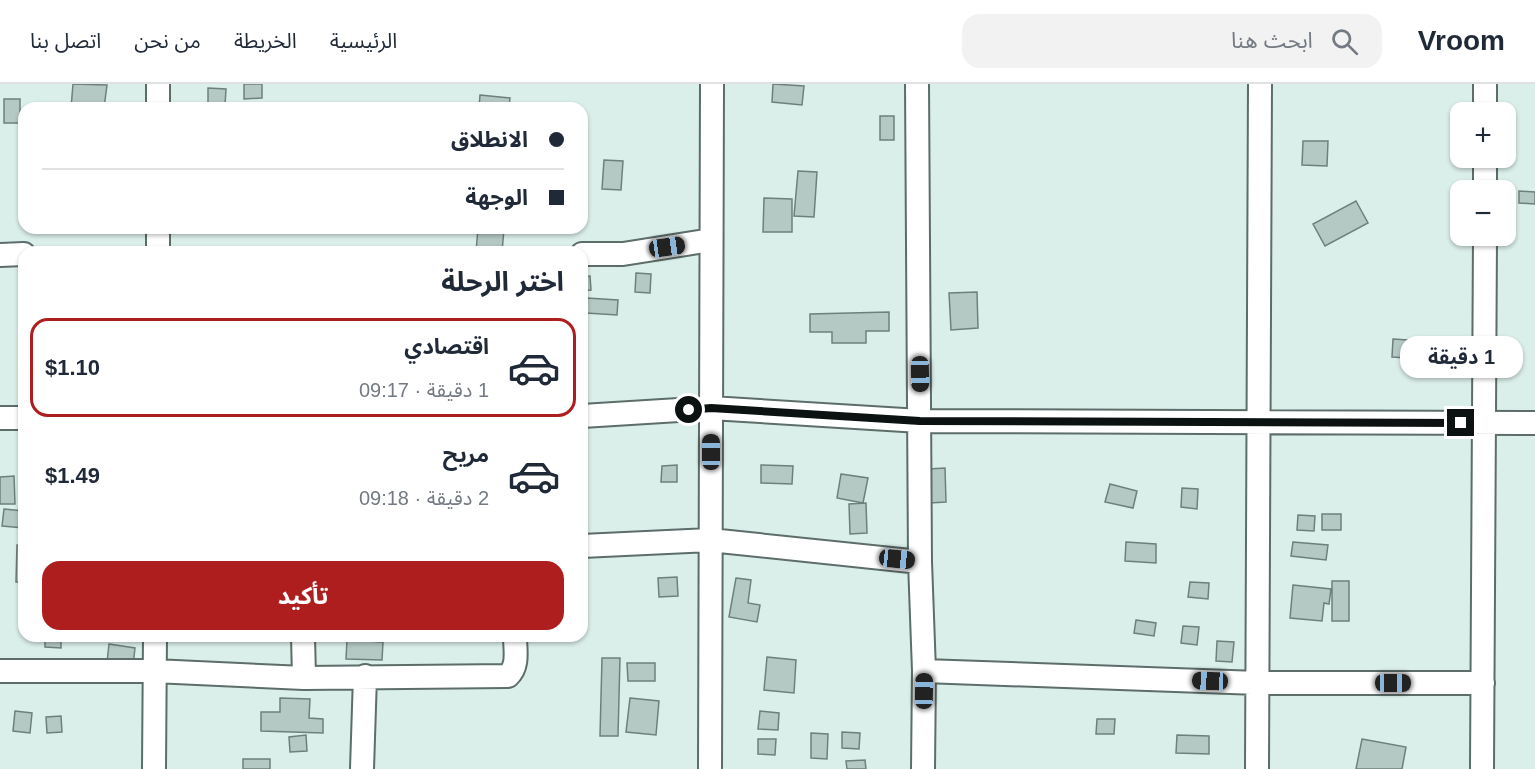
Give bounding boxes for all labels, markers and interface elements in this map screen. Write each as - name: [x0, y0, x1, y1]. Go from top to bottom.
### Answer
- search box: [962, 14, 1382, 68]
- icon: search: [1328, 25, 1361, 58]
- text: Vroom: [1418, 25, 1505, 56]
- text: ابحث هنا: [1231, 28, 1313, 53]
- text: اتصل بنا: [30, 29, 101, 52]
- text: من نحن: [134, 29, 201, 52]
- text: الخريطة: [234, 29, 297, 52]
- text: الرئيسية: [330, 29, 397, 52]
- map controls: [1450, 102, 1516, 246]
- button: +: [1450, 102, 1516, 168]
- text: الانطلاق: [451, 127, 528, 152]
- button: −: [1450, 180, 1516, 246]
- text: الوجهة: [465, 185, 528, 210]
- car: [648, 236, 686, 258]
- text: اختر الرحلة: [441, 267, 564, 297]
- text: اقتصادي: [404, 334, 489, 359]
- callout: 1 دقيقة: [1400, 336, 1522, 378]
- icon: car: [507, 341, 561, 395]
- text: 1 دقيقة: [1428, 346, 1495, 368]
- text: $1.10: [45, 355, 100, 380]
- car: [911, 356, 929, 392]
- text: 1 دقيقة · 09:17: [359, 379, 489, 401]
- route start: [675, 396, 702, 423]
- route end: [1447, 409, 1474, 436]
- car: [702, 434, 720, 470]
- text: مريح: [443, 442, 489, 467]
- icon: car: [507, 449, 561, 503]
- text: $1.49: [45, 463, 100, 488]
- text: 2 دقيقة · 09:18: [359, 487, 489, 509]
- car: [878, 548, 916, 570]
- button: تأكيد: [42, 561, 564, 630]
- car: [1192, 671, 1228, 691]
- car: [915, 673, 933, 709]
- car: [1375, 674, 1411, 692]

